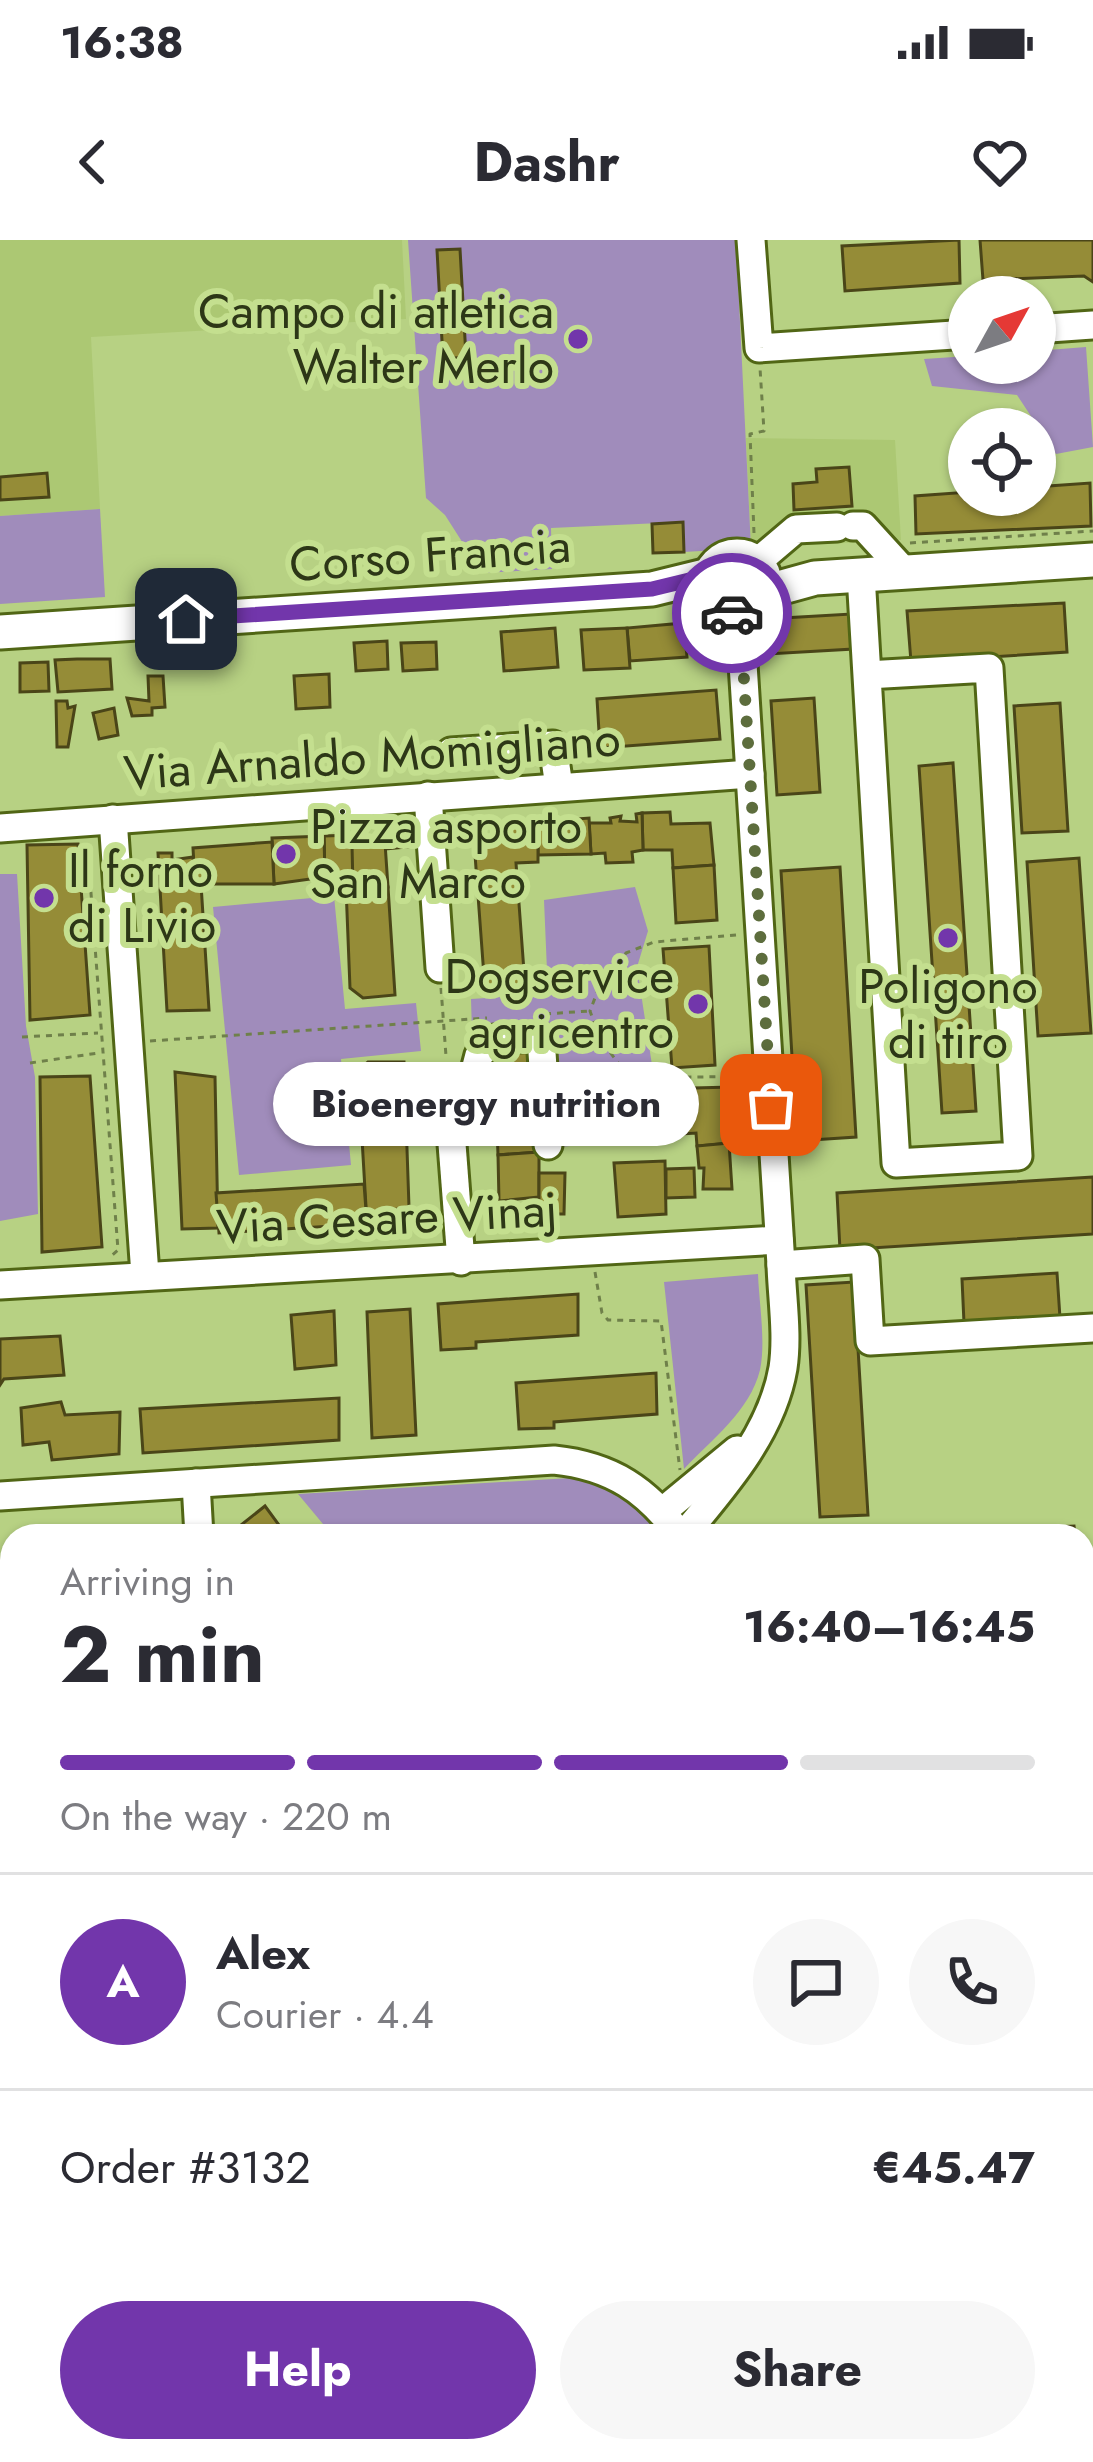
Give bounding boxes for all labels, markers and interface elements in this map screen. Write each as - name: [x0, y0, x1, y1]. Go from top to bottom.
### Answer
- text: 16:38: [60, 10, 184, 75]
- text: Dashr: [473, 123, 620, 201]
- icon: back: [60, 129, 126, 195]
- icon: heart: [967, 129, 1033, 195]
- north arrow: [948, 276, 1056, 384]
- map controls: [948, 276, 1056, 516]
- place label: Campo di atletica Walter Merlo: [198, 277, 554, 401]
- marker: Campo di atletica Walter Merlo: [565, 326, 591, 352]
- button: locate: [948, 408, 1056, 516]
- street label: Corso Francia: [287, 511, 573, 599]
- courier: [672, 553, 792, 673]
- pin: [135, 568, 237, 670]
- icon: car: [699, 580, 765, 646]
- icon: home: [153, 586, 219, 652]
- street label: Via Arnaldo Momigliano: [121, 704, 623, 808]
- place label: Pizza asporto San Marco: [310, 792, 582, 916]
- place label: Il forno di Livio: [68, 836, 216, 960]
- marker: Pizza asporto San Marco: [273, 841, 299, 867]
- marker: Il forno di Livio: [31, 885, 57, 911]
- marker: Poligono di tiro: [935, 925, 961, 951]
- place label: Dogservice agricentro: [445, 942, 674, 1066]
- place label: Poligono di tiro: [858, 952, 1038, 1076]
- marker: Dogservice agricentro: [685, 991, 711, 1017]
- pin: [720, 1054, 822, 1156]
- callout: Bioenergy nutrition: [273, 1063, 699, 1147]
- icon: bag: [738, 1072, 804, 1138]
- text: Bioenergy nutrition: [311, 1075, 661, 1132]
- street label: Via Cesare Vinaj: [215, 1175, 559, 1261]
- text: Arriving in: [60, 1553, 235, 1610]
- text: 16:40–16:45: [743, 1594, 1035, 1659]
- text: 2 min: [60, 1599, 265, 1711]
- text: On the way · 220 m: [60, 1788, 392, 1845]
- button: chat: [753, 1919, 879, 2045]
- button: phone: [909, 1919, 1035, 2045]
- text: Alex: [216, 1921, 310, 1986]
- text: A: [106, 1949, 140, 2014]
- text: Courier · 4.4: [216, 1986, 434, 2043]
- text: Order #3132: [60, 2135, 311, 2200]
- text: €45.47: [872, 2135, 1035, 2200]
- button: Help: [60, 2301, 536, 2439]
- button: Share: [560, 2301, 1035, 2439]

